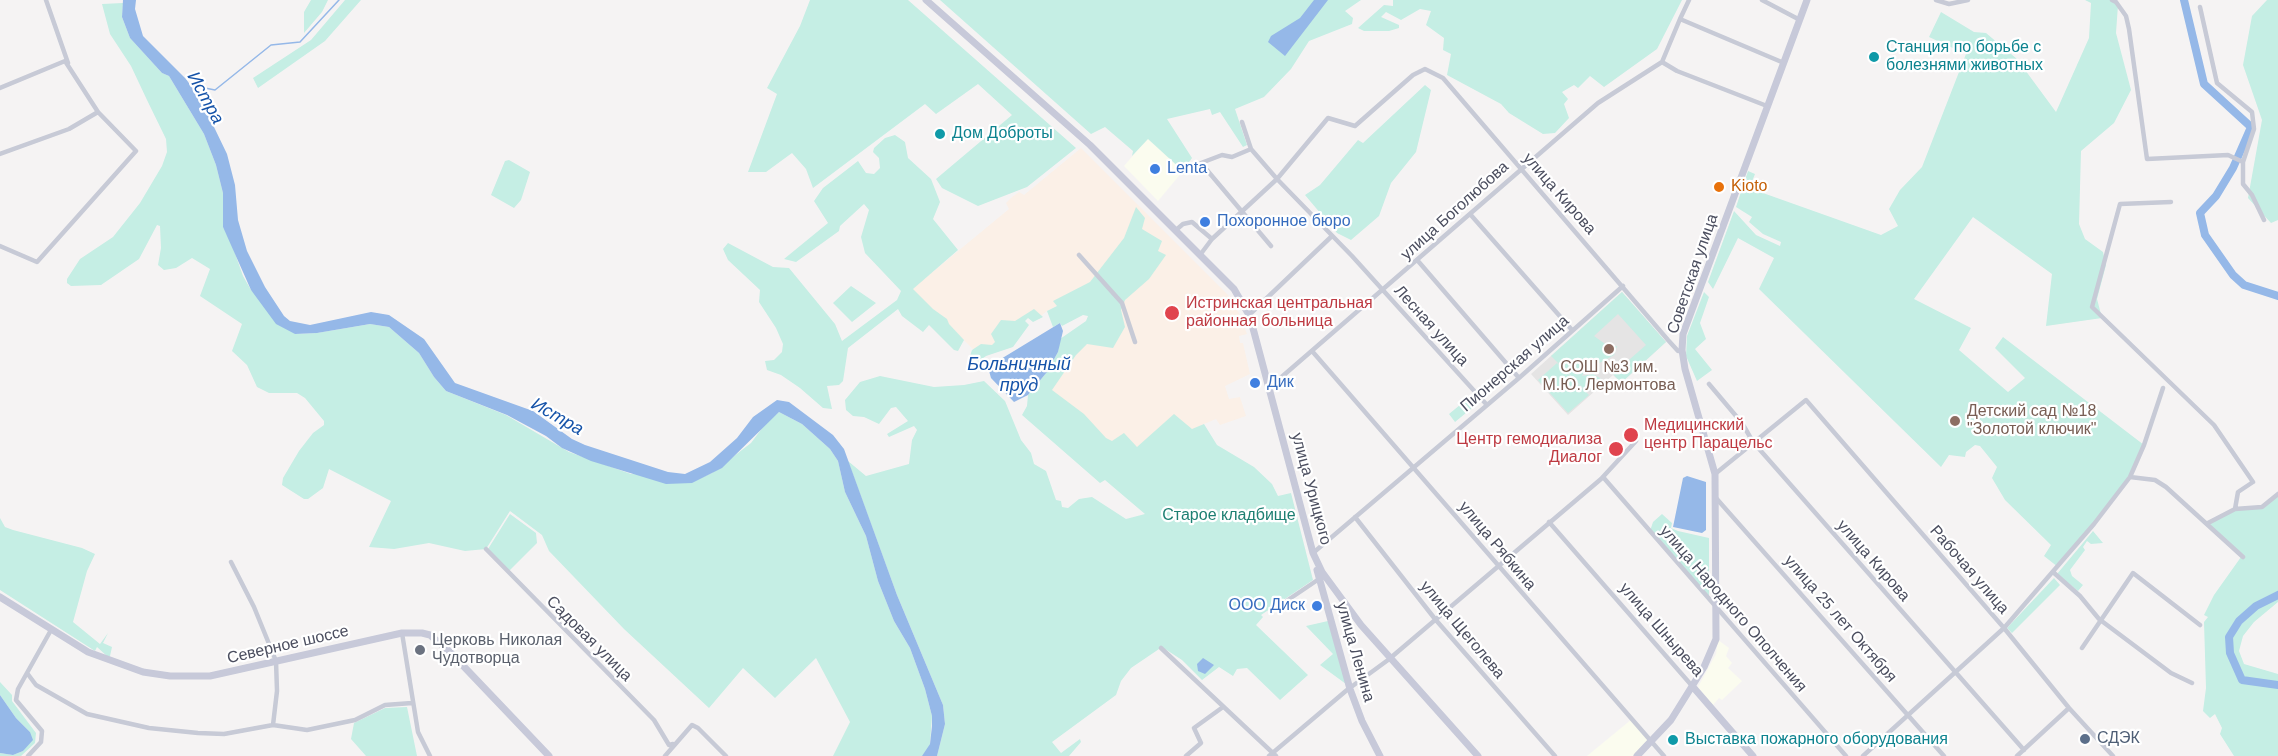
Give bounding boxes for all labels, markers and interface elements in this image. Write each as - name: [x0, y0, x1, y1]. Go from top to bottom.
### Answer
- place label: Станция по борьбе с болезнями животных: [1886, 38, 2043, 76]
- marker: Станция по борьбе с болезнями животных: [1867, 50, 1881, 64]
- water label: Истра: [182, 68, 228, 128]
- place label: Дом Доброты: [952, 124, 1053, 144]
- marker: Дом Доброты: [933, 127, 947, 141]
- street label: улица Кирова: [1518, 149, 1600, 239]
- street label: улица Боголюбова: [1397, 158, 1513, 264]
- place label: Lenta: [1167, 159, 1207, 179]
- marker: Lenta: [1148, 162, 1162, 176]
- place label: Kioto: [1731, 177, 1767, 197]
- marker: Kioto: [1712, 180, 1726, 194]
- street label: Советская улица: [1663, 211, 1723, 337]
- place label: Похоронное бюро: [1217, 212, 1351, 232]
- marker: Похоронное бюро: [1198, 215, 1212, 229]
- street label: Лесная улица: [1390, 282, 1472, 370]
- place label: Истринская центральная районная больница: [1186, 294, 1373, 332]
- marker: Истринская центральная районная больница: [1163, 304, 1181, 322]
- street label: Пионерская улица: [1457, 312, 1573, 416]
- marker: СОШ №3 им. М.Ю. Лермонтова: [1602, 342, 1616, 356]
- water label: Больничный пруд: [967, 354, 1071, 397]
- place label: СОШ №3 им. М.Ю. Лермонтова: [1542, 358, 1676, 396]
- place label: Дик: [1267, 373, 1294, 393]
- marker: Дик: [1248, 376, 1262, 390]
- water label: Истра: [527, 393, 587, 441]
- place label: Детский сад №18 "Золотой ключик": [1967, 402, 2096, 440]
- marker: Детский сад №18 "Золотой ключик": [1948, 414, 1962, 428]
- place label: Медицинский центр Парацельс: [1644, 416, 1773, 454]
- marker: Медицинский центр Парацельс: [1622, 426, 1640, 444]
- place label: Центр гемодиализа Диалог: [1456, 430, 1602, 468]
- street label: улица Урицкого: [1287, 431, 1335, 547]
- marker: Центр гемодиализа Диалог: [1607, 440, 1625, 458]
- street label: улица Рябкина: [1454, 498, 1540, 594]
- park label: Старое кладбище: [1162, 506, 1296, 526]
- street label: улица Кирова: [1832, 516, 1914, 606]
- street label: улица Народного Ополчения: [1655, 522, 1811, 696]
- street label: Рабочая улица: [1925, 522, 2013, 618]
- street label: улица 25 лет Октября: [1780, 551, 1900, 687]
- street label: улица Щеголева: [1415, 577, 1509, 683]
- street label: улица Шнырева: [1615, 579, 1707, 681]
- street label: Садовая улица: [542, 592, 636, 686]
- place label: ООО Диск: [1228, 596, 1305, 616]
- marker: ООО Диск: [1310, 599, 1324, 613]
- street label: улица Ленина: [1332, 600, 1378, 704]
- street label: Северное шоссе: [225, 622, 351, 668]
- place label: Церковь Николая Чудотворца: [432, 631, 562, 669]
- marker: Церковь Николая Чудотворца: [413, 643, 427, 657]
- place label: СДЭК: [2097, 729, 2140, 749]
- place label: Выставка пожарного оборудования: [1685, 730, 1948, 750]
- marker: СДЭК: [2078, 732, 2092, 746]
- marker: Выставка пожарного оборудования: [1666, 733, 1680, 747]

